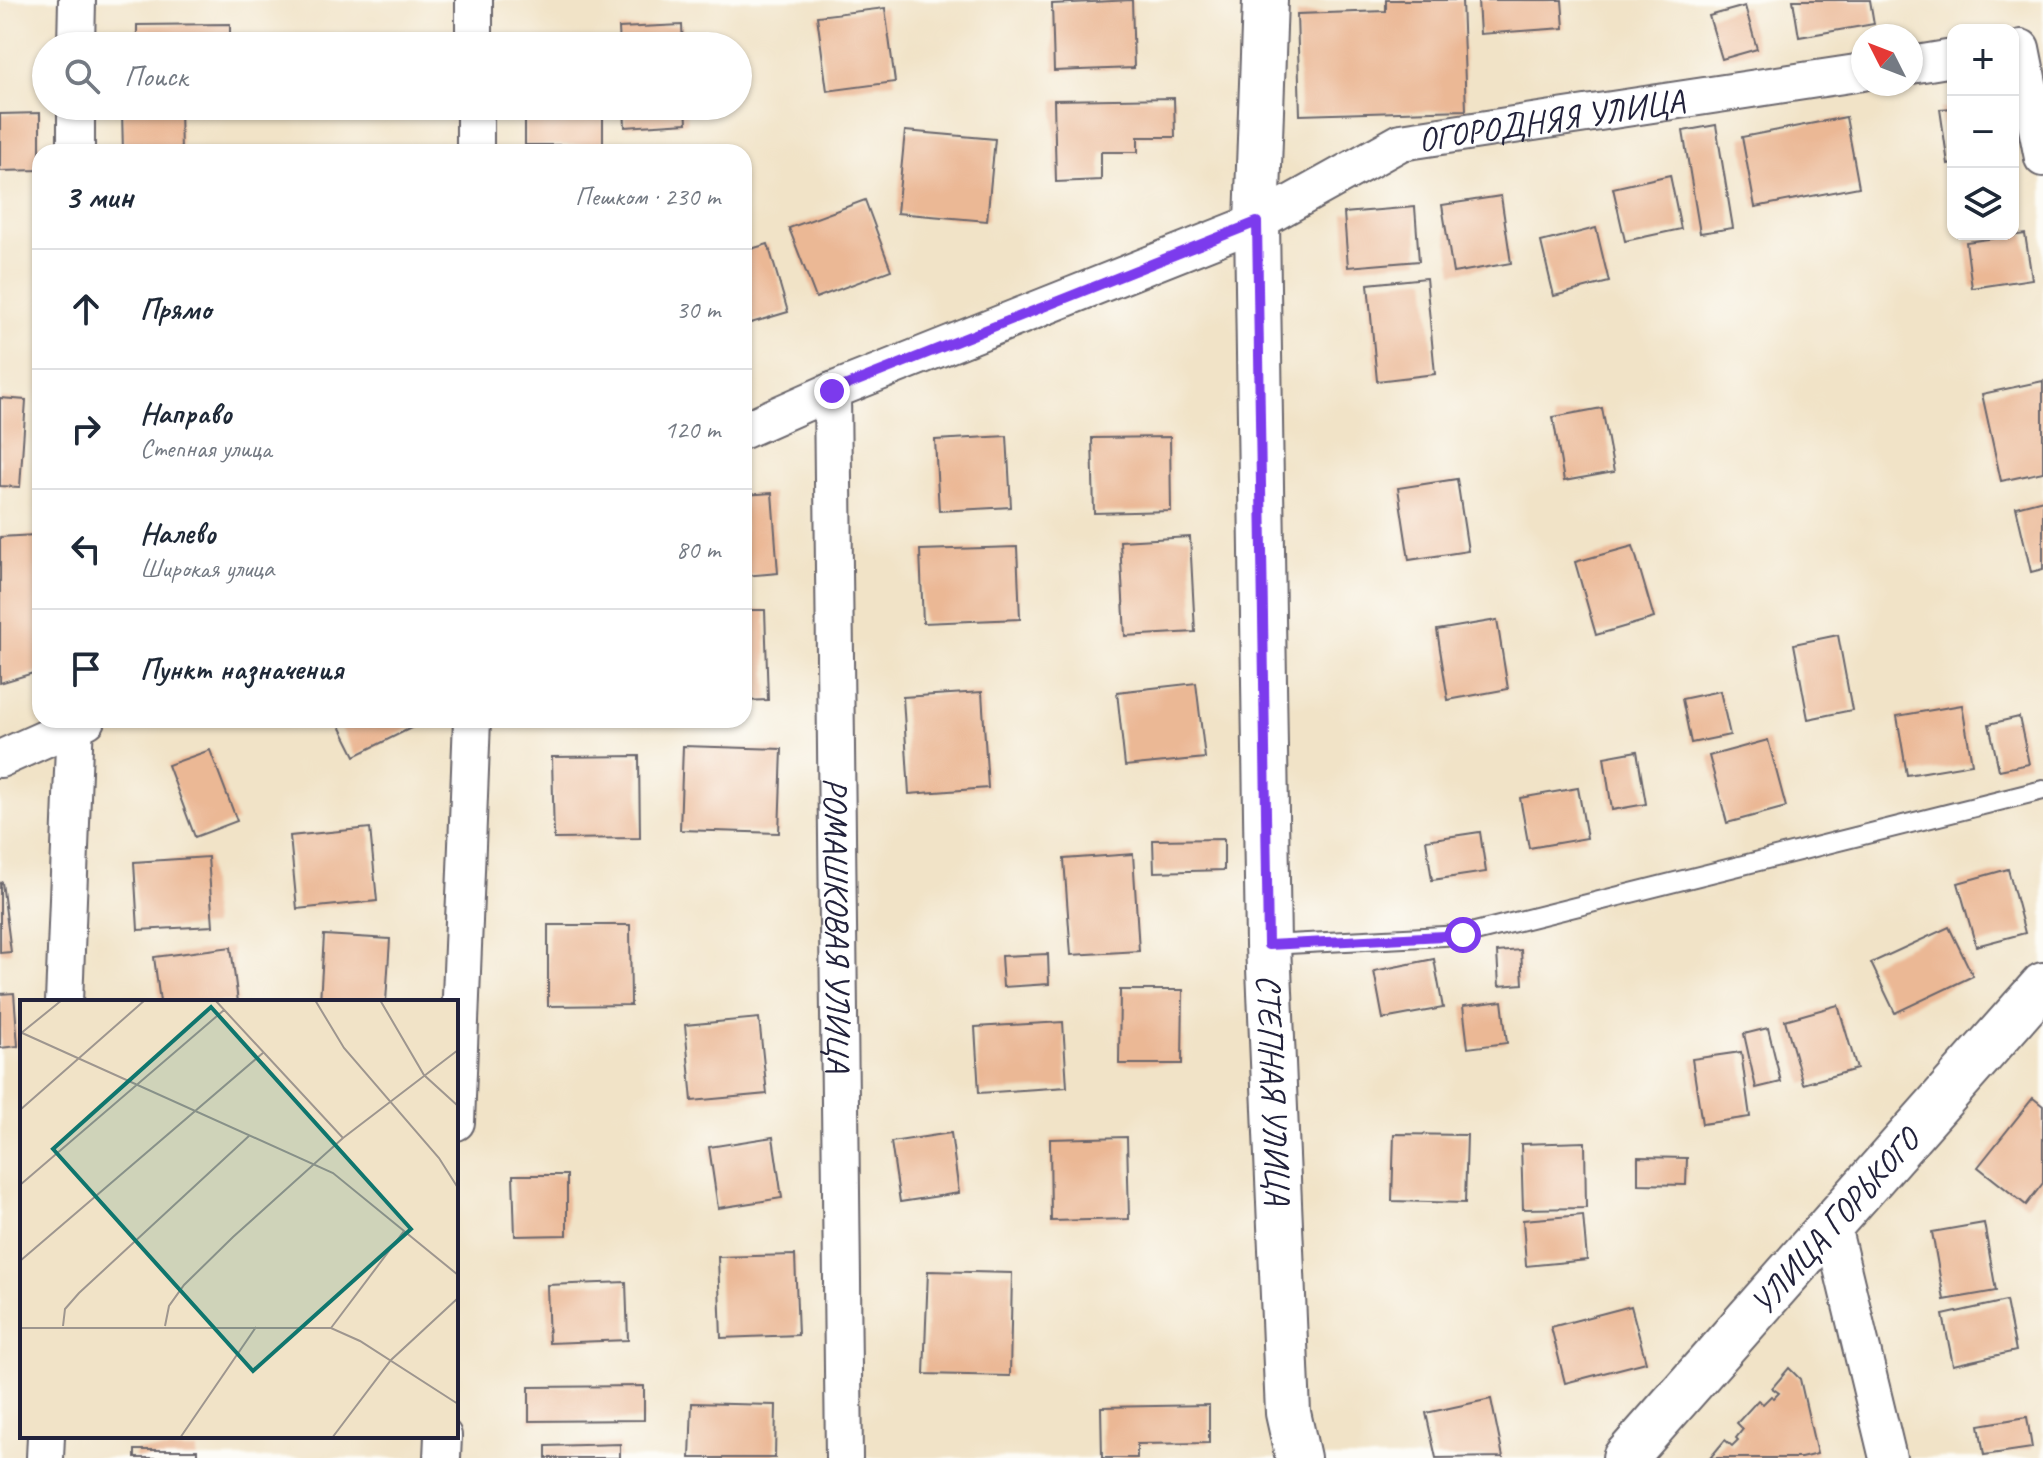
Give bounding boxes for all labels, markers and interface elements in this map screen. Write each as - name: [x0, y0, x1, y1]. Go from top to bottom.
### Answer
- north arrow: [1851, 24, 1923, 96]
- map controls: [1947, 24, 2019, 240]
- button: +: [1947, 24, 2019, 96]
- search box: [32, 32, 752, 120]
- icon: search: [60, 54, 104, 98]
- text: Поиск: [124, 57, 187, 95]
- street label: ОГОРОДНЯЯ УЛИЦА: [1415, 78, 1688, 161]
- button: −: [1947, 96, 2019, 168]
- button: layers: [1947, 168, 2019, 240]
- text: 3 мин: [64, 175, 133, 218]
- text: Пешком · 230 m: [575, 180, 720, 213]
- icon: ahead: [64, 287, 108, 331]
- text: Прямо: [140, 290, 211, 328]
- text: 30 m: [676, 293, 720, 326]
- route end: [814, 373, 850, 409]
- text: Направо: [140, 394, 232, 432]
- icon: right: [64, 407, 108, 451]
- text: 120 m: [664, 413, 720, 446]
- text: Степная улица: [140, 432, 271, 465]
- text: Налево: [140, 514, 216, 552]
- icon: left: [64, 527, 108, 571]
- text: 80 m: [676, 533, 720, 566]
- text: Широкая улица: [140, 552, 274, 585]
- icon: arrive: [64, 647, 108, 691]
- text: Пункт назначения: [140, 650, 343, 688]
- street label: РОМАШКОВАЯ УЛИЦА: [815, 777, 861, 1073]
- route start: [1445, 917, 1481, 953]
- street label: СТЕПНАЯ УЛИЦА: [1248, 974, 1301, 1207]
- inset map: [20, 1000, 458, 1438]
- street label: УЛИЦА ГОРЬКОГО: [1740, 1117, 1930, 1323]

